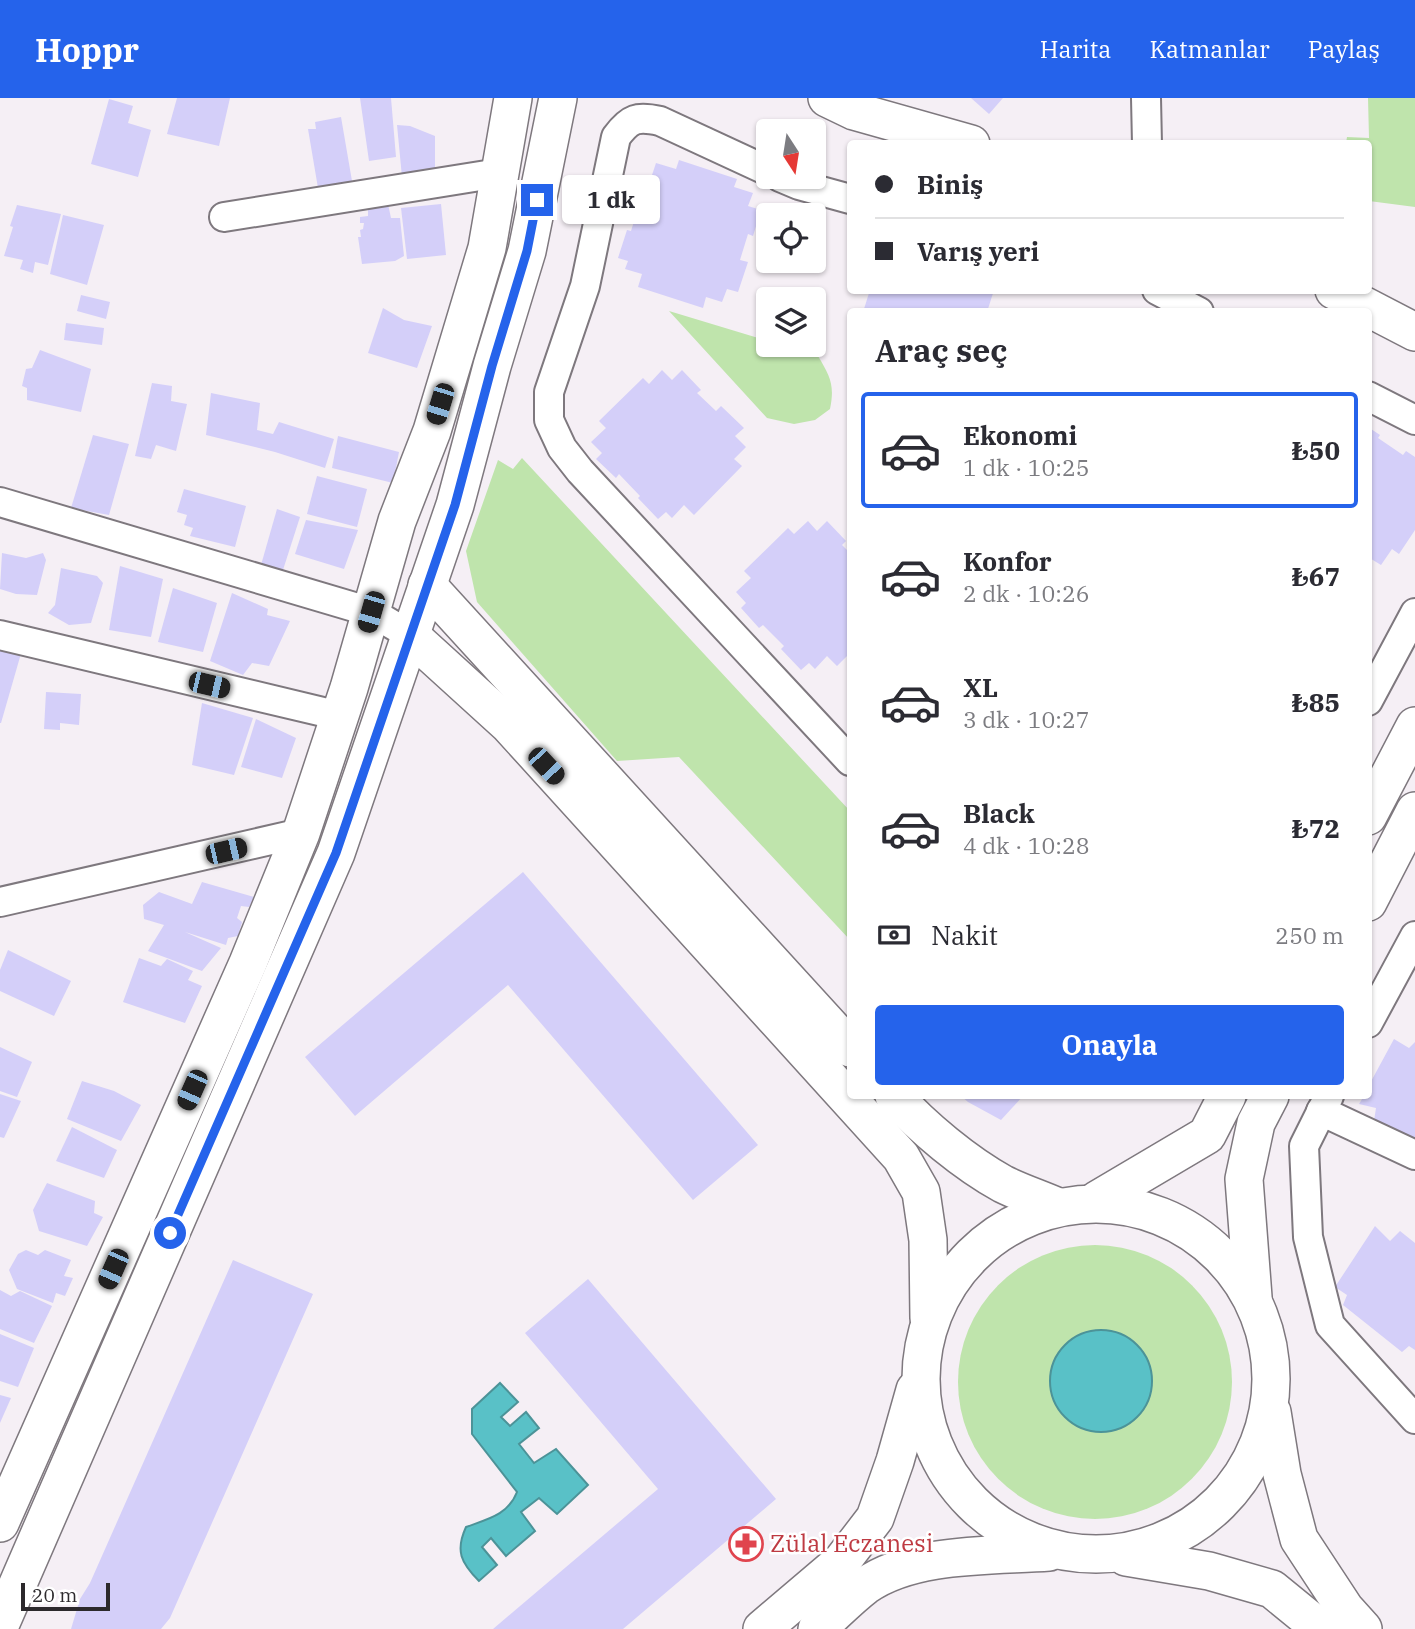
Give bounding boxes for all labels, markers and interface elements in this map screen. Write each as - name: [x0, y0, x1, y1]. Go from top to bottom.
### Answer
- text: Hoppr: [35, 28, 139, 71]
- text: Harita: [1040, 33, 1111, 65]
- text: Katmanlar: [1149, 33, 1270, 65]
- text: Paylaş: [1308, 33, 1380, 65]
- north arrow: [756, 119, 826, 189]
- map controls: [756, 119, 826, 357]
- text: Biniş: [917, 167, 983, 201]
- callout: 1 dk: [562, 176, 660, 224]
- route end: [521, 184, 553, 216]
- text: 1 dk: [587, 184, 635, 214]
- button: locate: [756, 203, 826, 273]
- text: Varış yeri: [917, 234, 1039, 268]
- button: layers: [756, 287, 826, 357]
- text: Araç seç: [875, 329, 1007, 371]
- car: [424, 381, 457, 427]
- text: Ekonomi: [963, 418, 1077, 452]
- icon: car: [879, 419, 942, 482]
- text: ₺50: [1291, 433, 1340, 467]
- text: 1 dk · 10:25: [963, 452, 1090, 482]
- text: Konfor: [963, 544, 1052, 578]
- icon: car: [879, 545, 942, 608]
- text: ₺67: [1291, 559, 1340, 593]
- text: 2 dk · 10:26: [963, 578, 1090, 608]
- car: [356, 589, 387, 635]
- car: [187, 670, 232, 700]
- text: XL: [963, 670, 998, 704]
- icon: car: [879, 671, 942, 734]
- text: ₺85: [1291, 685, 1340, 719]
- text: 3 dk · 10:27: [963, 704, 1090, 734]
- car: [524, 743, 569, 789]
- text: Black: [963, 796, 1035, 830]
- icon: car: [879, 797, 942, 860]
- text: ₺72: [1291, 811, 1340, 845]
- text: 4 dk · 10:28: [963, 830, 1090, 860]
- car: [204, 836, 249, 866]
- icon: cash: [875, 916, 913, 954]
- text: Nakit: [931, 918, 998, 952]
- text: 250 m: [1275, 920, 1344, 950]
- button: Onayla: [875, 1005, 1344, 1085]
- car: [174, 1067, 211, 1113]
- route start: [154, 1217, 186, 1249]
- car: [95, 1246, 132, 1292]
- pharmacy icon: Zülal Eczanesi: [727, 1525, 765, 1563]
- place label: Zülal Eczanesi: [770, 1527, 933, 1559]
- scale bar: [21, 1580, 110, 1612]
- text: 20 m: [32, 1583, 77, 1607]

